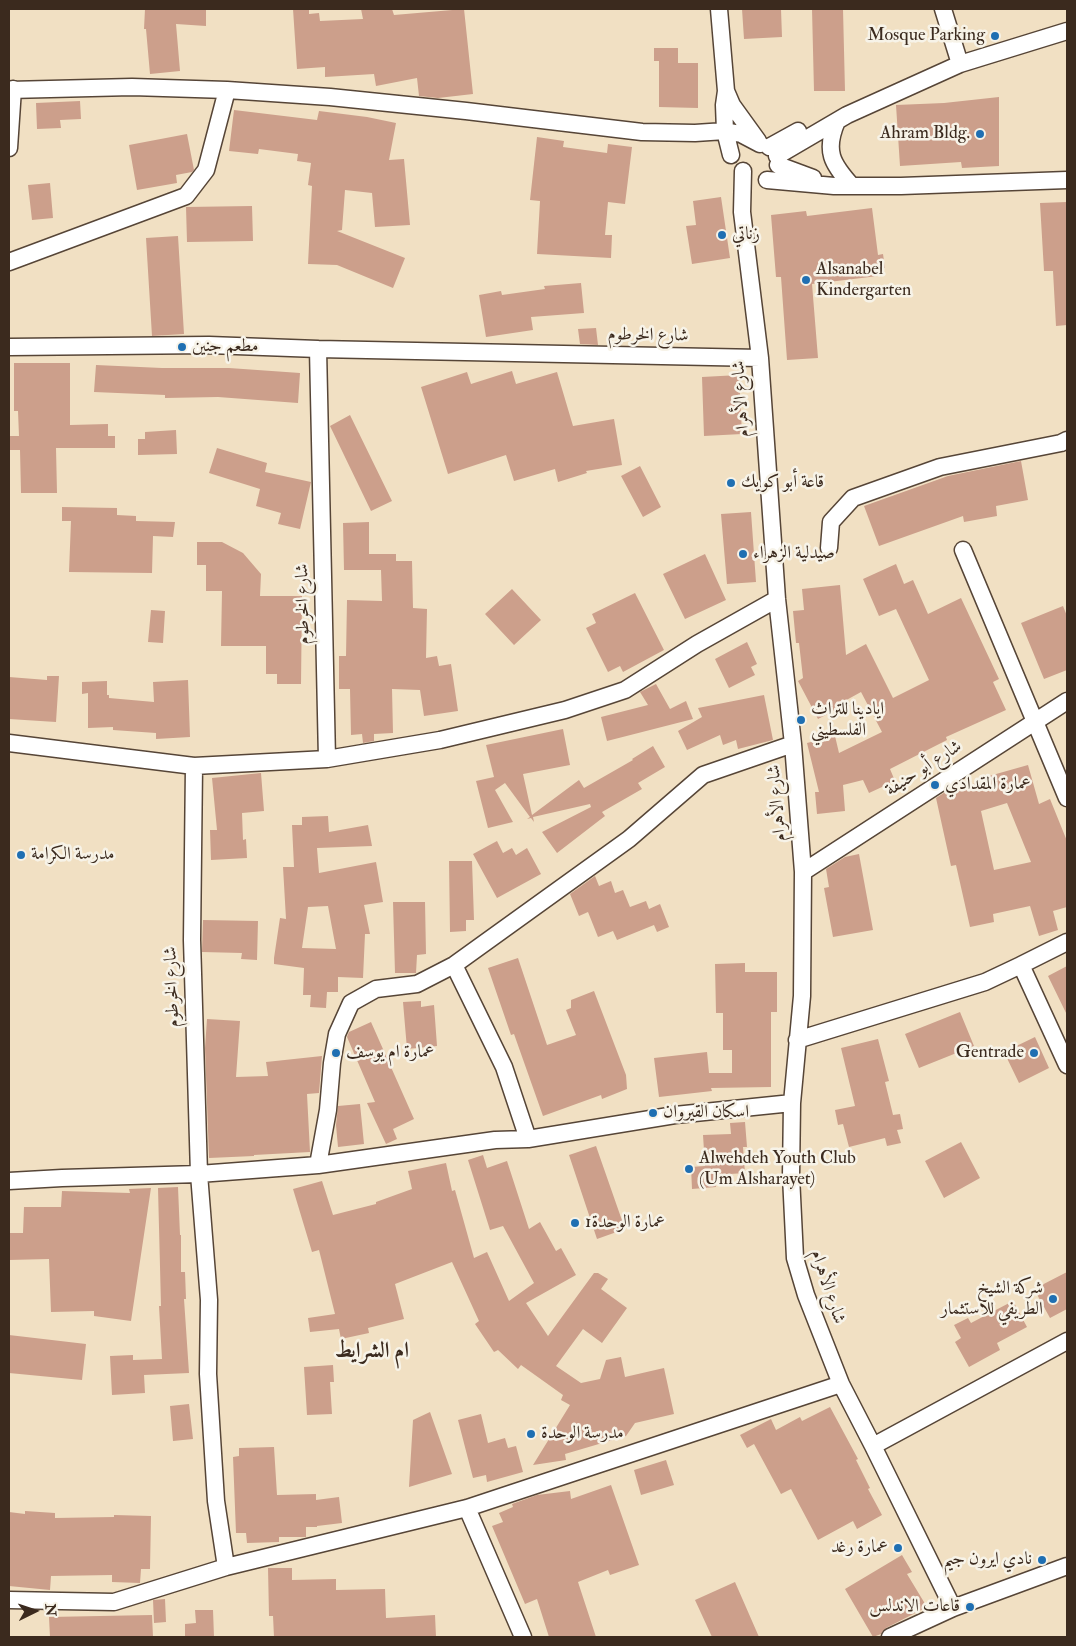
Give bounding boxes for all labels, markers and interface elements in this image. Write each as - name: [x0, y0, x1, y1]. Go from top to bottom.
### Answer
- place label: Mosque Parking: [867, 25, 985, 47]
- marker: Mosque Parking: [989, 30, 1001, 42]
- place label: Ahram Bldg.: [880, 123, 970, 145]
- marker: Ahram Bldg.: [974, 128, 986, 140]
- place label: زناتي: [732, 224, 760, 246]
- marker: زناتي: [716, 229, 728, 241]
- place label: Alsanabel Kindergarten: [816, 259, 911, 302]
- marker: Alsanabel Kindergarten: [800, 274, 812, 286]
- street label: شارع الخرطوم: [607, 324, 689, 348]
- place label: مطعم جنين: [192, 336, 259, 358]
- marker: مطعم جنين: [176, 341, 188, 353]
- street label: شارع الأهرام: [729, 360, 755, 438]
- place label: قاعة أبو كويك: [741, 472, 824, 494]
- marker: قاعة أبو كويك: [725, 477, 737, 489]
- place label: صيدلية الزهراء: [753, 543, 835, 565]
- marker: صيدلية الزهراء: [737, 548, 749, 560]
- street label: شارع الخرطوم: [292, 563, 316, 645]
- place label: ايادينا للتراث الفلسطيني: [811, 699, 884, 742]
- marker: ايادينا للتراث الفلسطيني: [795, 714, 807, 726]
- street label: شارع أبو حنيفة: [882, 736, 966, 802]
- street label: شارع الأهرام: [764, 764, 792, 842]
- place label: عمارة المقدادي: [945, 774, 1031, 796]
- marker: عمارة المقدادي: [929, 779, 941, 791]
- place label: مدرسة الكرامة: [31, 844, 115, 866]
- marker: مدرسة الكرامة: [15, 849, 27, 861]
- street label: شارع الخرطوم: [161, 946, 185, 1028]
- place label: عمارة ام يوسف: [346, 1042, 434, 1064]
- place label: Gentrade: [956, 1042, 1024, 1064]
- marker: عمارة ام يوسف: [330, 1047, 342, 1059]
- marker: Gentrade: [1028, 1047, 1040, 1059]
- place label: اسكان القيروان: [663, 1102, 749, 1124]
- marker: اسكان القيروان: [647, 1107, 659, 1119]
- place label: Alwehdeh Youth Club (Um Alsharayet): [699, 1148, 856, 1190]
- marker: Alwehdeh Youth Club (Um Alsharayet): [683, 1163, 695, 1175]
- place label: عمارة الوحدة1: [585, 1212, 665, 1234]
- marker: عمارة الوحدة1: [569, 1217, 581, 1229]
- street label: شارع الأهرام: [805, 1247, 849, 1327]
- place label: شركة الشيخ الطريفي للاستثمار: [941, 1278, 1043, 1320]
- marker: شركة الشيخ الطريفي للاستثمار: [1047, 1293, 1059, 1305]
- district label: ام الشرايط: [335, 1339, 409, 1365]
- place label: مدرسة الوحدة: [541, 1423, 624, 1445]
- marker: مدرسة الوحدة: [525, 1428, 537, 1440]
- place label: عمارة رغد: [831, 1537, 888, 1559]
- marker: عمارة رغد: [892, 1542, 904, 1554]
- place label: نادي ايرون جيم: [943, 1549, 1032, 1571]
- marker: نادي ايرون جيم: [1036, 1554, 1048, 1566]
- north arrow: [10, 1586, 60, 1636]
- place label: قاعات الاندلس: [869, 1596, 960, 1618]
- marker: قاعات الاندلس: [964, 1601, 976, 1613]
- text: N: [42, 1603, 59, 1617]

